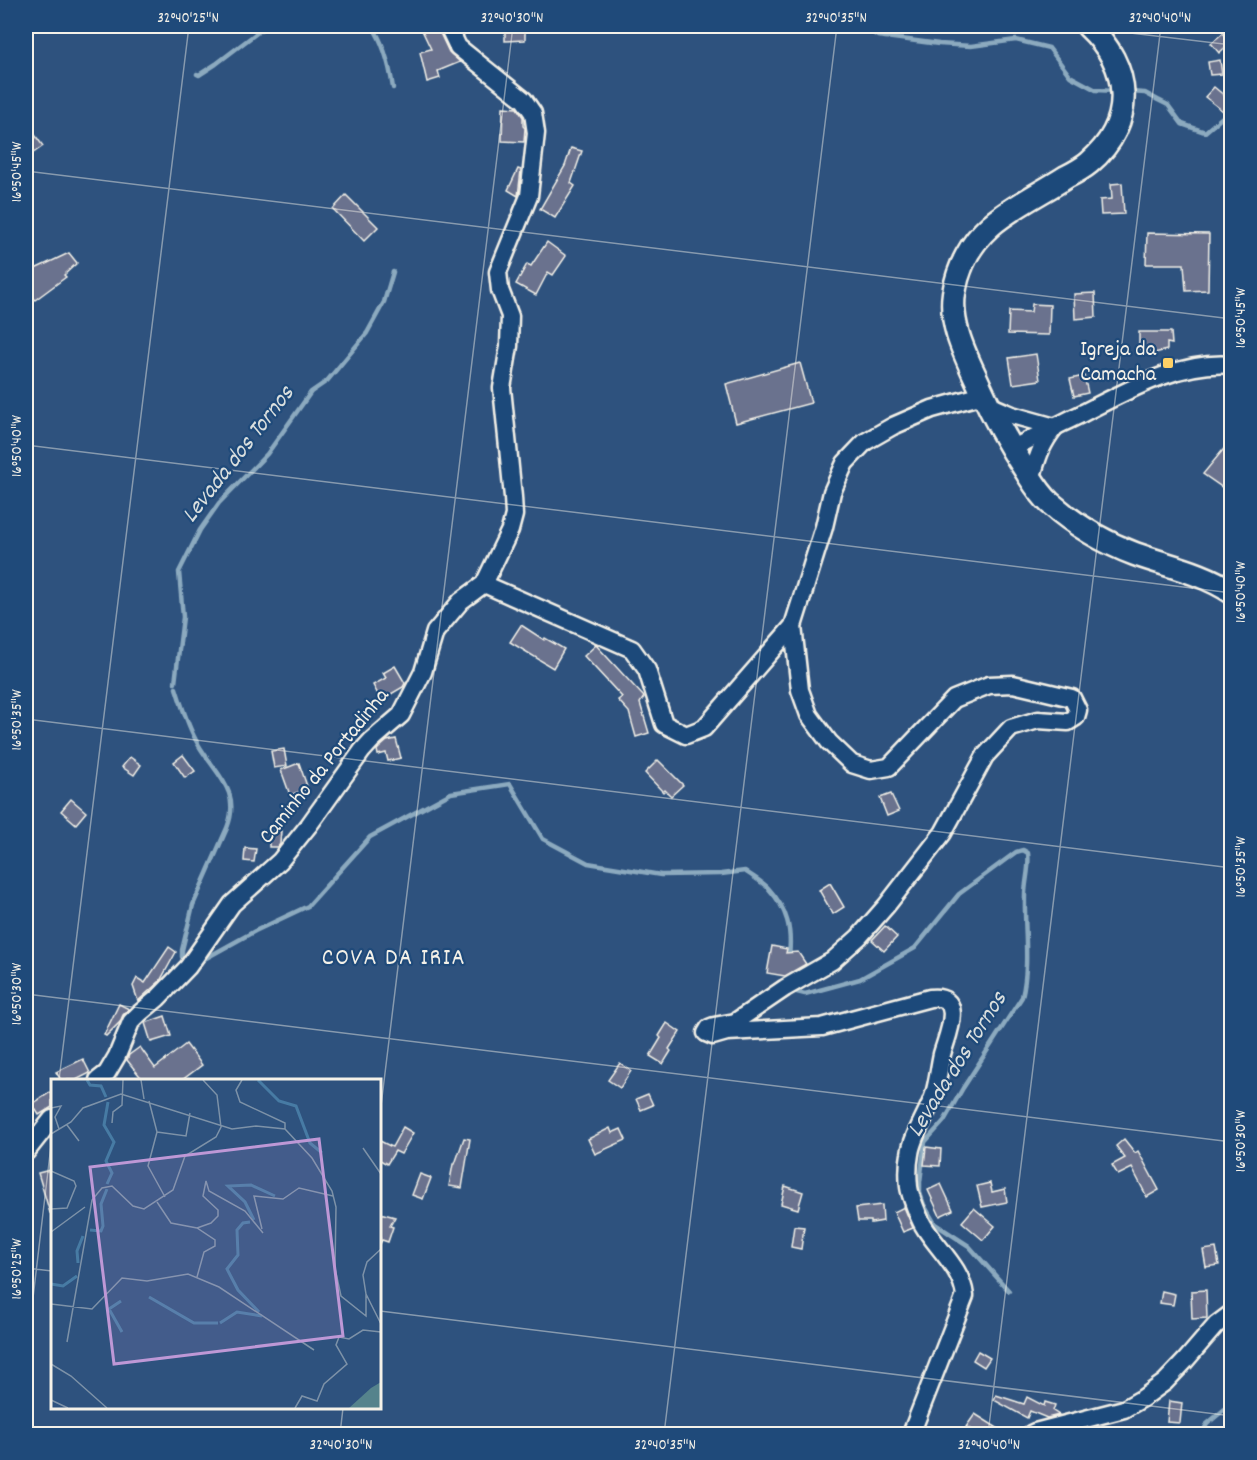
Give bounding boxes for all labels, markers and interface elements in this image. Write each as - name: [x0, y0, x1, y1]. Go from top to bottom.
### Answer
- text: 32°40'25"N: [157, 8, 219, 30]
- text: 32°40'30"N: [481, 8, 543, 30]
- text: 32°40'35"N: [805, 8, 867, 30]
- text: 32°40'40"N: [1129, 8, 1191, 30]
- text: 16°50'45"W: [7, 141, 29, 202]
- text: 16°50'45"W: [1231, 287, 1253, 348]
- place label: Igreja da Camacha: [1080, 335, 1157, 391]
- marker: Igreja da Camacha: [1161, 356, 1175, 370]
- water label: Levada dos Tornos: [174, 378, 304, 531]
- text: 16°50'40"W: [7, 415, 29, 477]
- text: 16°50'40"W: [1231, 561, 1253, 623]
- street label: Caminho da Portadinha: [252, 682, 398, 852]
- text: 16°50'35"W: [7, 689, 29, 751]
- text: 16°50'35"W: [1231, 836, 1253, 898]
- district label: COVA DA IRIA: [322, 942, 466, 976]
- text: 16°50'30"W: [7, 962, 29, 1025]
- water label: Levada dos Tornos: [900, 985, 1017, 1144]
- inset map: [51, 1079, 381, 1409]
- text: 16°50'30"W: [1231, 1109, 1253, 1172]
- text: 16°50'25"W: [7, 1238, 29, 1299]
- text: 32°40'30"N: [310, 1435, 372, 1457]
- text: 32°40'35"N: [634, 1435, 696, 1457]
- text: 32°40'40"N: [958, 1435, 1020, 1457]

